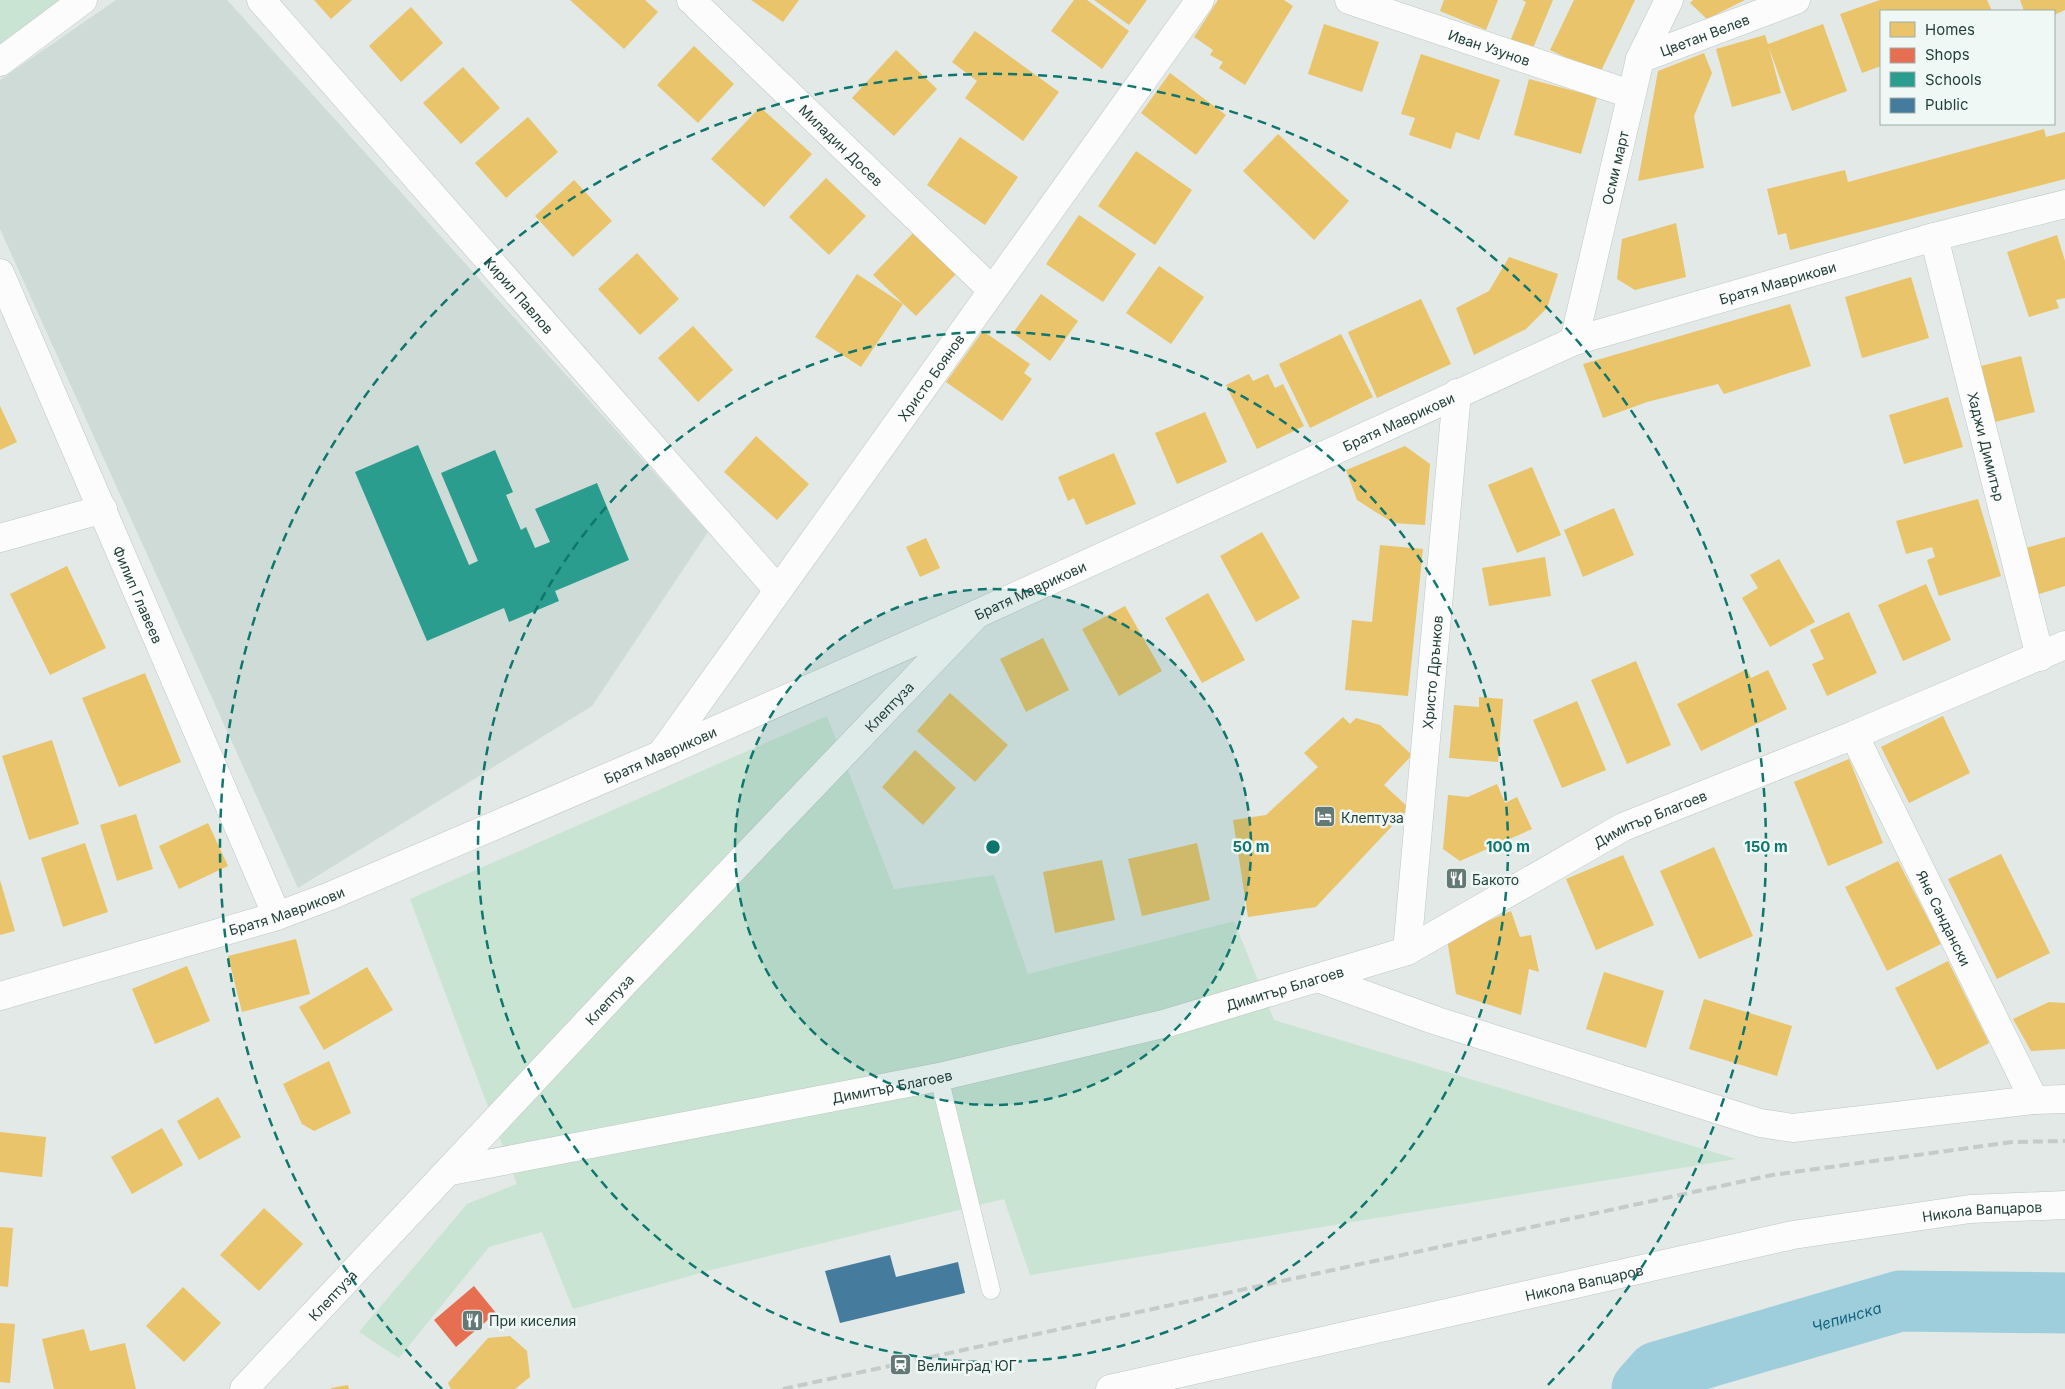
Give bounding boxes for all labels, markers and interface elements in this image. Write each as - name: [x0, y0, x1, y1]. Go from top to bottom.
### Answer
- street label: Цветан Велев: [1657, 10, 1752, 59]
- legend: [1880, 10, 2055, 125]
- text: Homes: [1925, 20, 1975, 39]
- street label: Иван Узунов: [1446, 25, 1533, 69]
- text: Shops: [1925, 45, 1970, 64]
- text: Schools: [1925, 70, 1982, 89]
- text: Public: [1925, 95, 1968, 114]
- street label: Миладин Досев: [796, 101, 887, 189]
- street label: Осми март: [1598, 129, 1632, 206]
- street label: Кирил Павлов: [481, 253, 558, 337]
- street label: Братя Маврикови: [1717, 257, 1838, 307]
- street label: Христо Боянов: [894, 330, 967, 424]
- street label: Братя Маврикови: [1340, 388, 1457, 454]
- street label: Хаджи Димитър: [1965, 390, 2009, 503]
- street label: Филип Главеев: [110, 543, 167, 646]
- street label: Братя Маврикови: [971, 557, 1089, 623]
- street label: Христо Дрънков: [1418, 614, 1446, 730]
- street label: Клептуза: [861, 678, 917, 735]
- street label: Братя Маврикови: [601, 722, 719, 786]
- street label: Димитър Благоев: [1590, 786, 1709, 851]
- hotel icon: Клептуза: [1313, 805, 1337, 829]
- place label: Клептуза: [1341, 809, 1404, 826]
- text: 50 m: [1233, 837, 1269, 856]
- text: 100 m: [1486, 837, 1530, 856]
- text: 150 m: [1744, 837, 1788, 856]
- centre of rings: [984, 838, 1002, 856]
- restaurant icon: Бакото: [1444, 867, 1468, 891]
- street label: Яне Сандански: [1913, 867, 1975, 969]
- place label: Бакото: [1472, 871, 1519, 888]
- street label: Братя Маврикови: [227, 882, 347, 938]
- street label: Димитър Благоев: [1223, 962, 1346, 1013]
- street label: Клептуза: [581, 970, 637, 1028]
- street label: Димитър Благоев: [830, 1066, 954, 1106]
- street label: Никола Вапцаров: [1921, 1197, 2043, 1224]
- street label: Никола Вапцаров: [1523, 1261, 1645, 1304]
- street label: Клептуза: [304, 1266, 360, 1324]
- water label: Чепинска: [1809, 1297, 1883, 1336]
- restaurant icon: При киселия: [461, 1308, 485, 1332]
- place label: При киселия: [489, 1312, 576, 1329]
- station icon: Велинград ЮГ: [889, 1353, 913, 1377]
- place label: Велинград ЮГ: [917, 1357, 1017, 1374]

